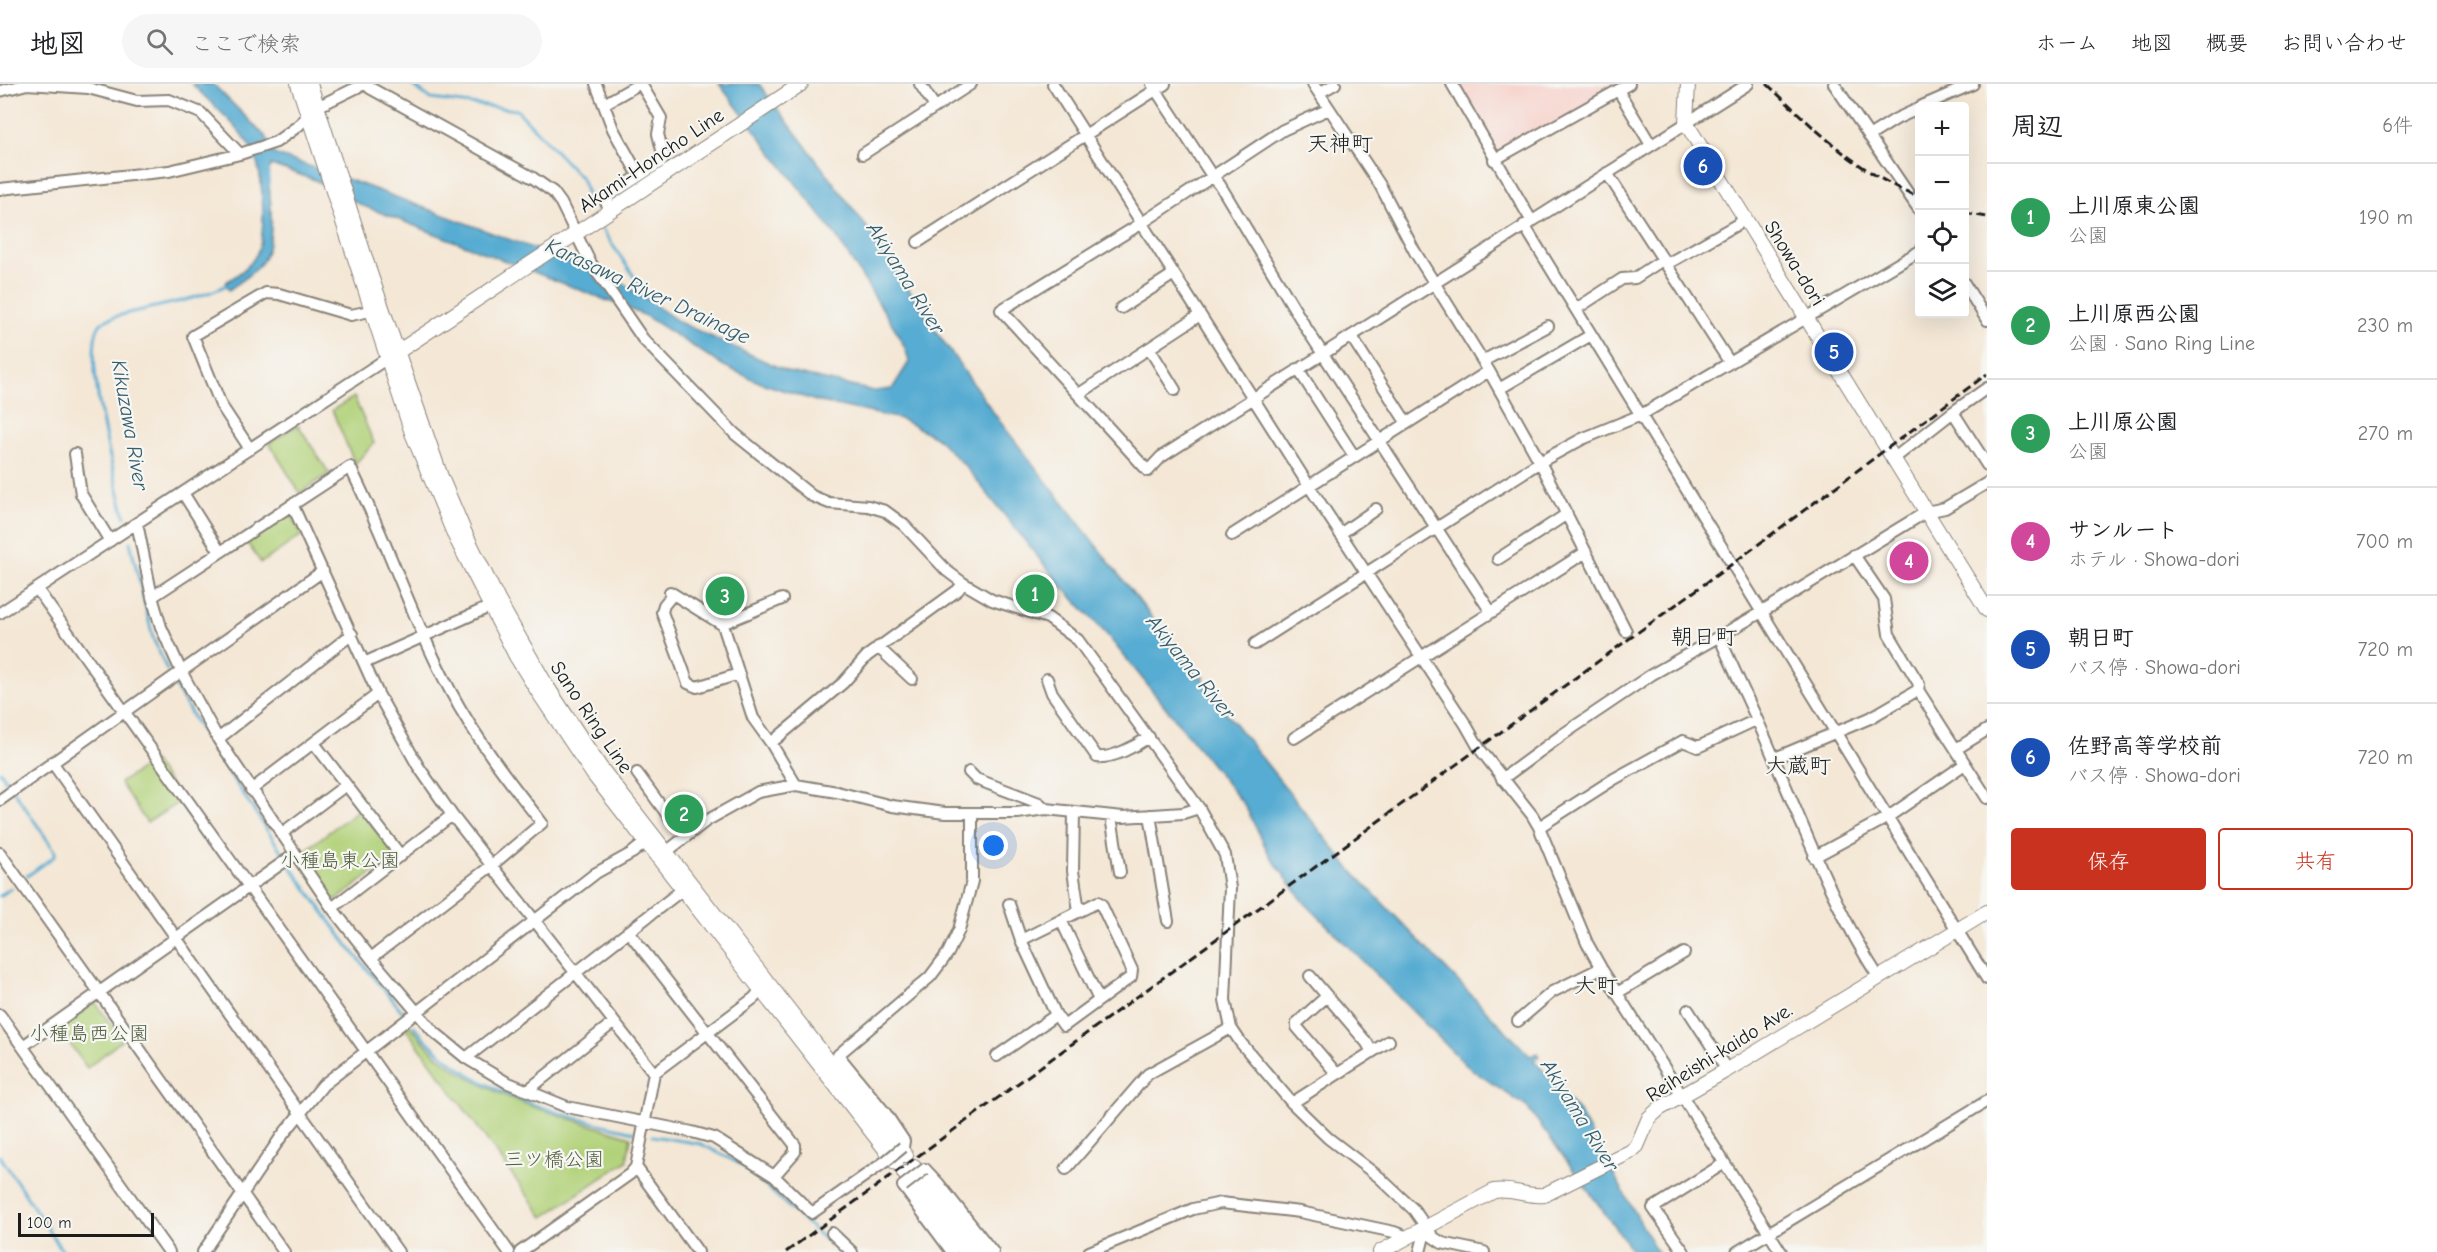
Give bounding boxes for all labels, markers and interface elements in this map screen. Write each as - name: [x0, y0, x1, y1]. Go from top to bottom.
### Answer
- search box: [122, 14, 542, 68]
- icon: search: [143, 25, 176, 58]
- text: 地図: [30, 28, 86, 60]
- text: ここで検索: [191, 31, 301, 57]
- text: ホーム: [2036, 31, 2098, 55]
- text: 地図: [2131, 31, 2173, 55]
- text: 概要: [2206, 31, 2248, 55]
- text: お問い合わせ: [2281, 31, 2407, 55]
- map controls: [1915, 102, 1969, 318]
- button: +: [1915, 102, 1969, 156]
- street label: Akami-Honcho Line: [575, 103, 728, 217]
- text: 周辺: [2011, 112, 2063, 142]
- text: 6件: [2382, 114, 2413, 137]
- district label: 天神町: [1307, 131, 1373, 157]
- pin: 6: [1684, 144, 1722, 188]
- button: −: [1915, 156, 1969, 210]
- text: 上川原東公園: [2068, 193, 2200, 219]
- text: 1: [2027, 206, 2034, 229]
- text: 190 m: [2359, 206, 2413, 229]
- button: locate: [1915, 210, 1969, 264]
- water label: Akiyama River: [862, 217, 951, 340]
- street label: Showa-dori: [1759, 217, 1830, 310]
- text: 公園: [2068, 224, 2108, 247]
- water label: Karasawa River Drainage: [542, 233, 755, 349]
- button: layers: [1915, 264, 1969, 318]
- text: 上川原西公園: [2068, 301, 2200, 327]
- text: 2: [2026, 314, 2035, 337]
- text: 230 m: [2357, 314, 2413, 337]
- pin: 5: [1814, 330, 1854, 374]
- text: 公園 · Sano Ring Line: [2068, 332, 2255, 355]
- water label: Kikuzawa River: [107, 358, 154, 494]
- text: 上川原公園: [2068, 409, 2178, 435]
- text: 3: [2026, 422, 2035, 445]
- text: 270 m: [2358, 422, 2413, 445]
- text: 公園: [2068, 440, 2108, 463]
- text: サンルート: [2068, 517, 2178, 543]
- text: 4: [2026, 530, 2035, 553]
- text: 700 m: [2356, 530, 2413, 553]
- pin: 4: [1890, 538, 1928, 584]
- text: ホテル · Showa-dori: [2068, 548, 2240, 571]
- pin: 1: [1016, 572, 1054, 616]
- pin: 3: [706, 574, 744, 618]
- water label: Akiyama River: [1141, 609, 1241, 725]
- district label: 朝日町: [1671, 624, 1737, 650]
- text: 朝日町: [2068, 625, 2134, 651]
- text: 5: [2025, 638, 2036, 661]
- text: 720 m: [2358, 638, 2413, 661]
- text: バス停 · Showa-dori: [2068, 656, 2241, 679]
- street label: Sano Ring Line: [546, 657, 637, 778]
- text: 佐野高等学校前: [2068, 733, 2222, 759]
- text: 6: [2025, 746, 2036, 769]
- text: 720 m: [2358, 746, 2413, 769]
- district label: 大蔵町: [1765, 753, 1831, 779]
- text: バス停 · Showa-dori: [2068, 764, 2241, 787]
- pin: 2: [664, 792, 704, 836]
- button: 保存: [2011, 828, 2206, 890]
- button: 共有: [2218, 828, 2413, 890]
- your location: [979, 831, 1008, 860]
- park label: 小種島東公園: [280, 849, 400, 872]
- district label: 大町: [1574, 973, 1618, 999]
- street label: Reiheishi-kaido Ave.: [1642, 998, 1797, 1107]
- park label: 小種島西公園: [29, 1022, 149, 1045]
- water label: Akiyama River: [1536, 1054, 1625, 1177]
- park label: 三ツ橋公園: [504, 1148, 604, 1171]
- scale bar: [18, 1210, 154, 1238]
- text: 100 m: [27, 1214, 71, 1232]

